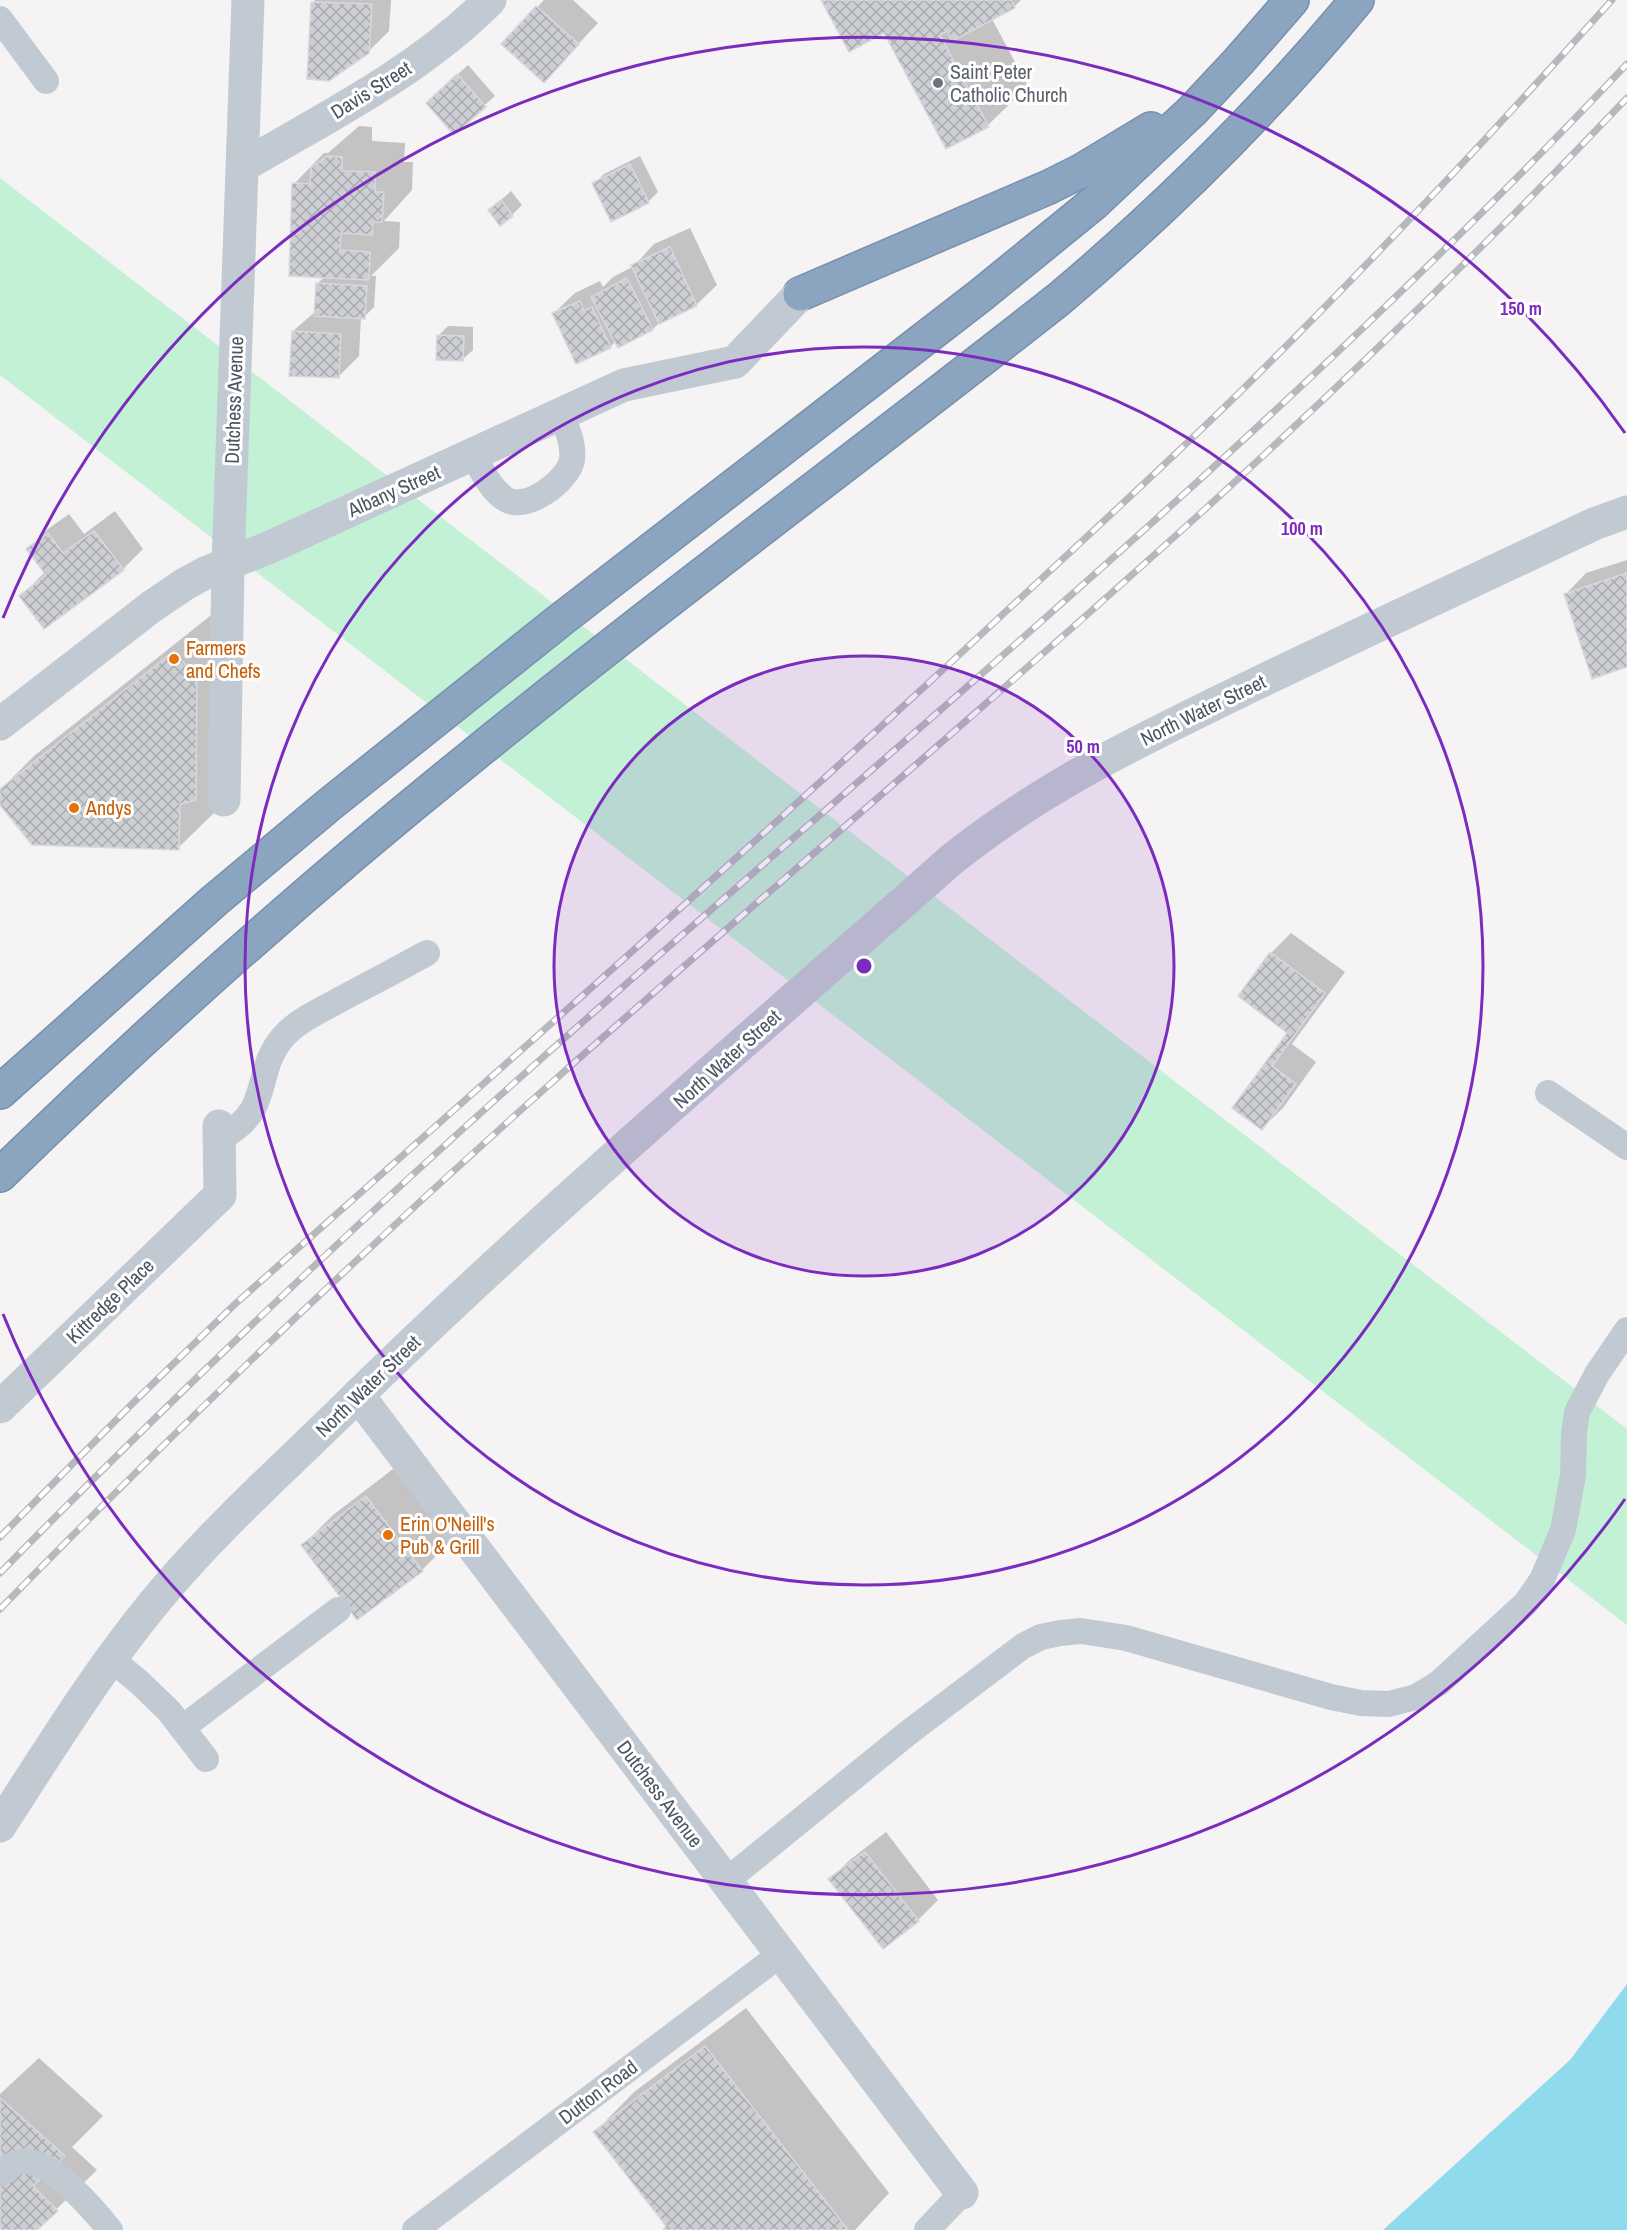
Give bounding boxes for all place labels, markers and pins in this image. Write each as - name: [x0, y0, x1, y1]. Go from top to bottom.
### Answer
- place label: Saint Peter Catholic Church: [950, 58, 1068, 108]
- marker: Saint Peter Catholic Church: [931, 76, 945, 90]
- place label: Farmers and Chefs: [186, 634, 261, 684]
- marker: Farmers and Chefs: [167, 652, 181, 666]
- place label: Andys: [85, 794, 132, 821]
- marker: Andys: [67, 801, 81, 815]
- centre of rings: [854, 956, 874, 976]
- place label: Erin O'Neill's Pub & Grill: [400, 1510, 495, 1560]
- marker: Erin O'Neill's Pub & Grill: [381, 1528, 395, 1542]

